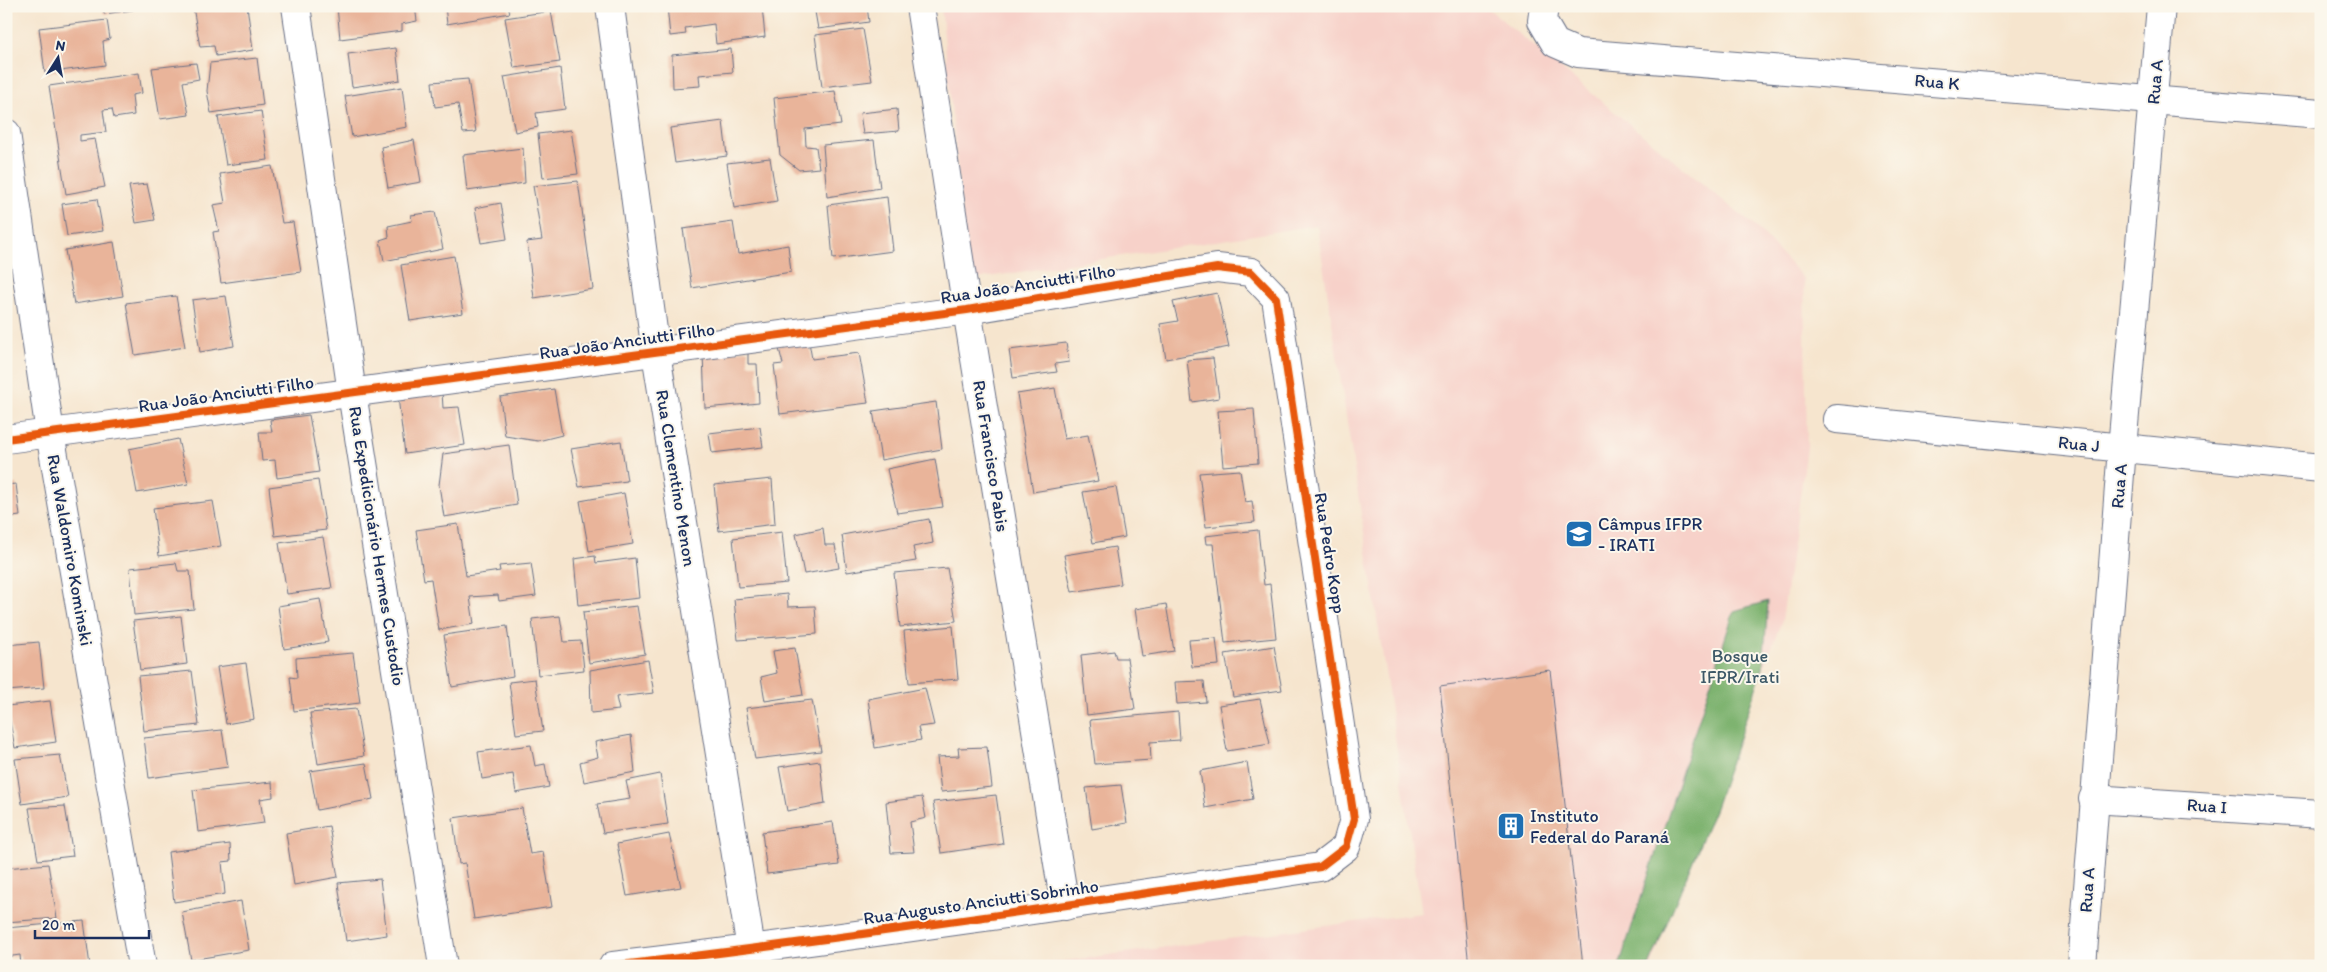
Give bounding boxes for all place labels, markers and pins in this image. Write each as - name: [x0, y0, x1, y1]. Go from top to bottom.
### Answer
- place label: Câmpus IFPR - IRATI: [1598, 513, 1702, 556]
- school or university icon: Câmpus IFPR - IRATI: [1564, 519, 1594, 549]
- place label: Instituto Federal do Paraná: [1530, 805, 1670, 848]
- building icon: Instituto Federal do Paraná: [1496, 811, 1526, 841]

